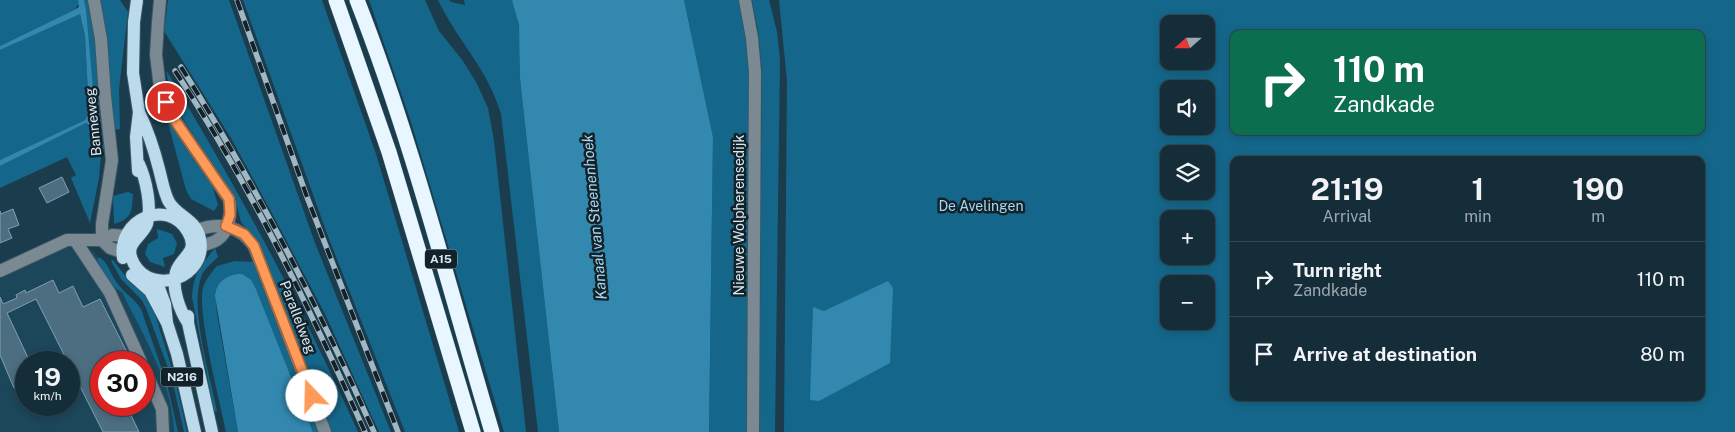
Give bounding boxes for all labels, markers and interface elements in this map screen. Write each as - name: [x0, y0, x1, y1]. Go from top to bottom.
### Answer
- north arrow: [1160, 15, 1215, 70]
- map controls: [1160, 15, 1215, 330]
- text: 110 m: [1333, 49, 1425, 90]
- icon: right: [1250, 50, 1315, 115]
- button: sound: [1160, 80, 1215, 135]
- pin: [145, 81, 187, 123]
- street label: Banneweg: [81, 87, 105, 157]
- icon: arrive: [152, 88, 180, 116]
- text: Zandkade: [1333, 91, 1435, 117]
- water label: Kanaal van Steenenhoek: [578, 133, 610, 300]
- street label: Nieuwe Wolpherensedijk: [731, 134, 747, 295]
- button: layers: [1160, 145, 1215, 200]
- text: 21:19: [1311, 171, 1383, 207]
- text: 1: [1471, 171, 1484, 207]
- text: 190: [1572, 171, 1624, 207]
- park label: De Avelingen: [938, 198, 1024, 214]
- text: Arrival: [1322, 207, 1372, 226]
- text: min: [1464, 207, 1491, 226]
- text: m: [1591, 207, 1605, 226]
- button: +: [1160, 210, 1215, 265]
- road number: A15: [425, 250, 457, 268]
- text: Turn right: [1293, 259, 1382, 281]
- icon: right: [1250, 265, 1278, 293]
- text: 110 m: [1637, 268, 1685, 290]
- button: −: [1160, 275, 1215, 330]
- street label: Parallelweg: [277, 278, 319, 356]
- text: Zandkade: [1293, 281, 1367, 300]
- icon: arrive: [1250, 340, 1278, 368]
- text: Arrive at destination: [1293, 343, 1477, 365]
- text: 80 m: [1640, 343, 1685, 365]
- speed limit sign: 30: [90, 351, 155, 416]
- text: 19: [34, 362, 61, 392]
- road number: N216: [161, 368, 203, 387]
- position arrow: [285, 369, 337, 421]
- text: km/h: [33, 389, 62, 403]

